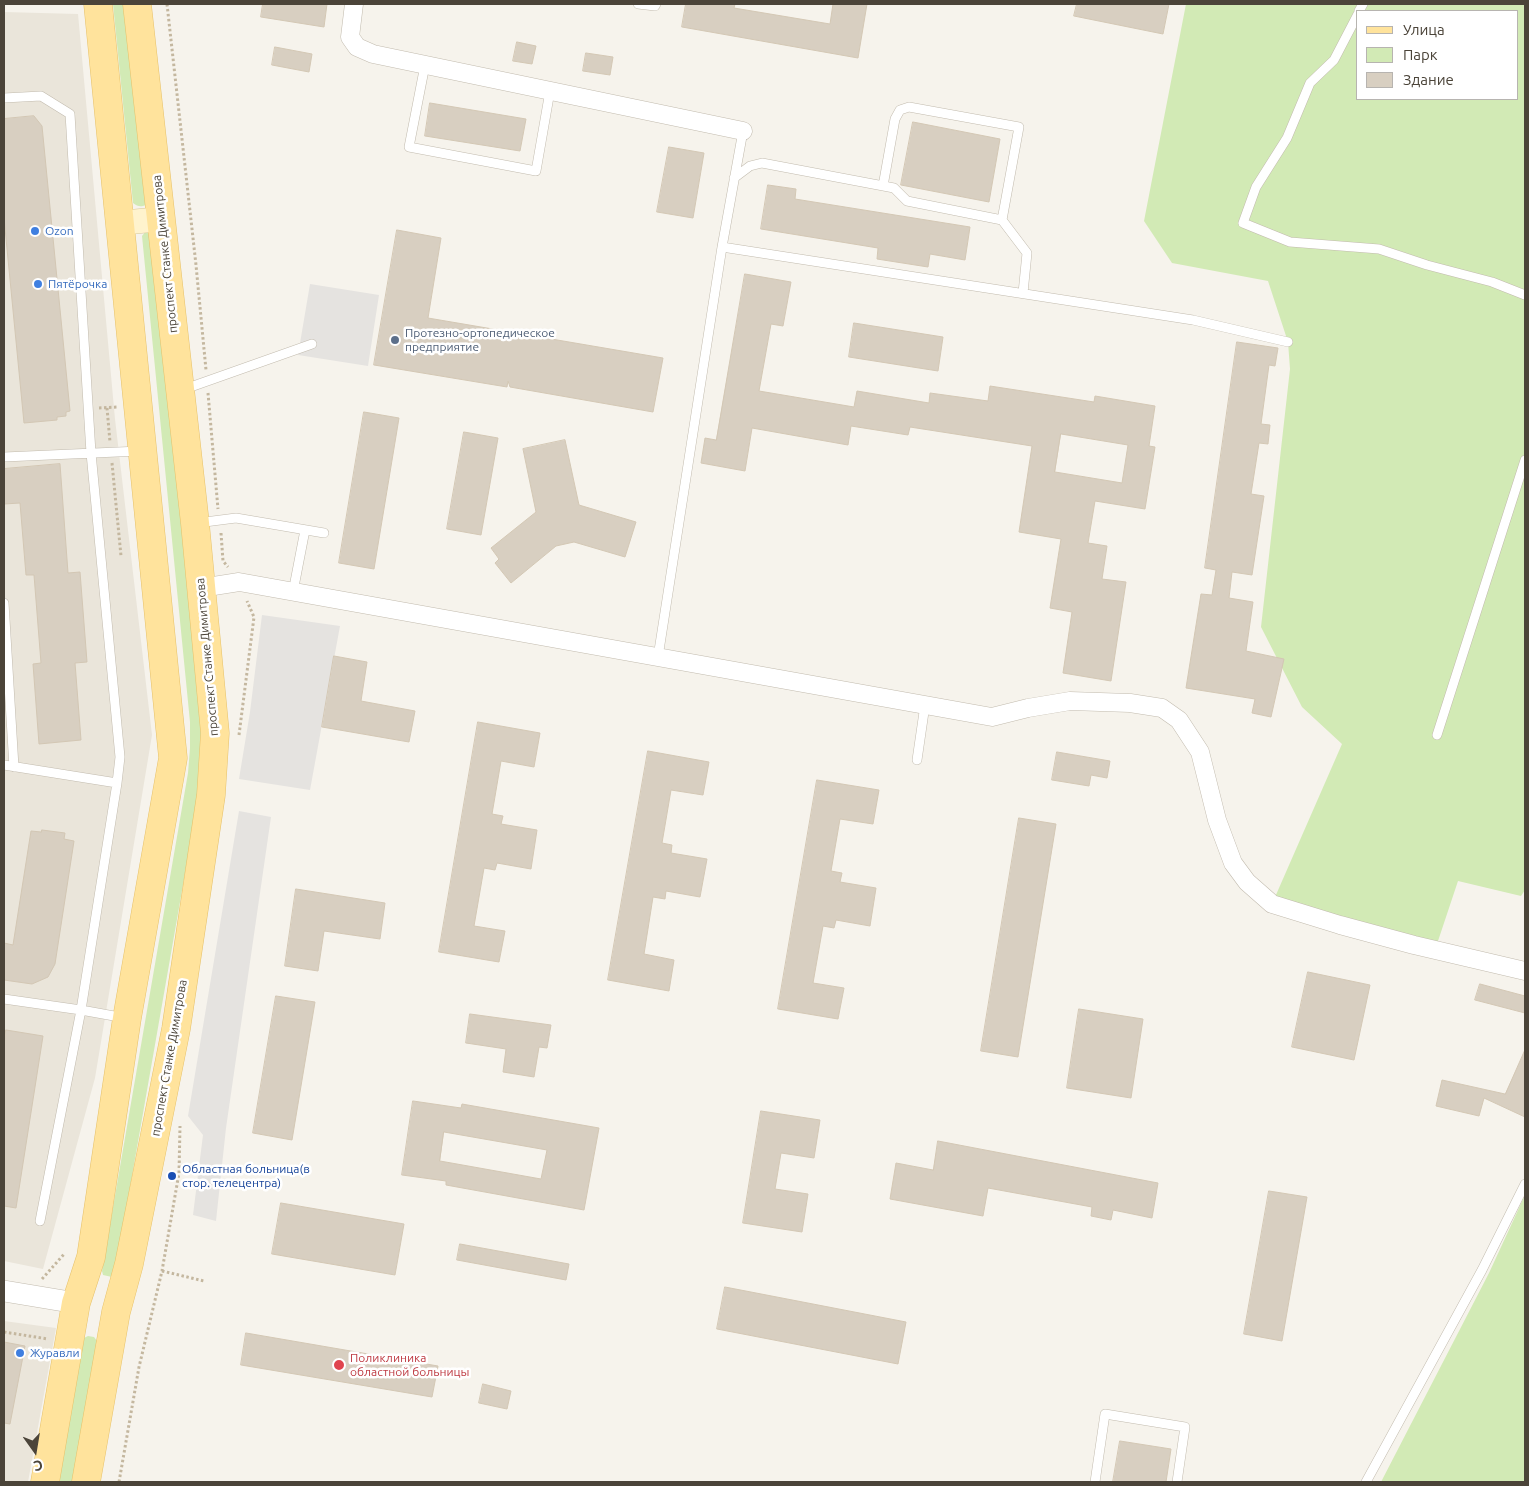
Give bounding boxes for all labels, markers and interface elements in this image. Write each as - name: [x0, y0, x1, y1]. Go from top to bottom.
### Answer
- legend: [1356, 10, 1519, 100]
- text: Улица: [1403, 21, 1445, 38]
- text: Парк: [1403, 46, 1438, 63]
- text: Здание: [1403, 71, 1454, 88]
- street label: проспект Станке Димитрова: [150, 174, 180, 334]
- place label: Ozon: [45, 224, 74, 238]
- marker: Ozon: [29, 225, 41, 237]
- place label: Пятёрочка: [48, 277, 107, 291]
- marker: Пятёрочка: [32, 278, 44, 290]
- place label: Протезно-ортопедическое предприятие: [405, 326, 555, 354]
- marker: Протезно-ортопедическое предприятие: [389, 334, 401, 346]
- street label: проспект Станке Димитрова: [193, 577, 221, 737]
- street label: проспект Станке Димитрова: [148, 979, 190, 1137]
- place label: Областная больница(в стор. телецентра): [182, 1162, 310, 1190]
- marker: Областная больница(в стор. телецентра): [166, 1170, 178, 1182]
- place label: Журавли: [30, 1346, 80, 1360]
- marker: Журавли: [14, 1347, 26, 1359]
- place label: Поликлиника областной больницы: [350, 1351, 469, 1379]
- marker: Поликлиника областной больницы: [332, 1358, 346, 1372]
- north arrow: [10, 1426, 60, 1476]
- text: С: [32, 1457, 45, 1474]

